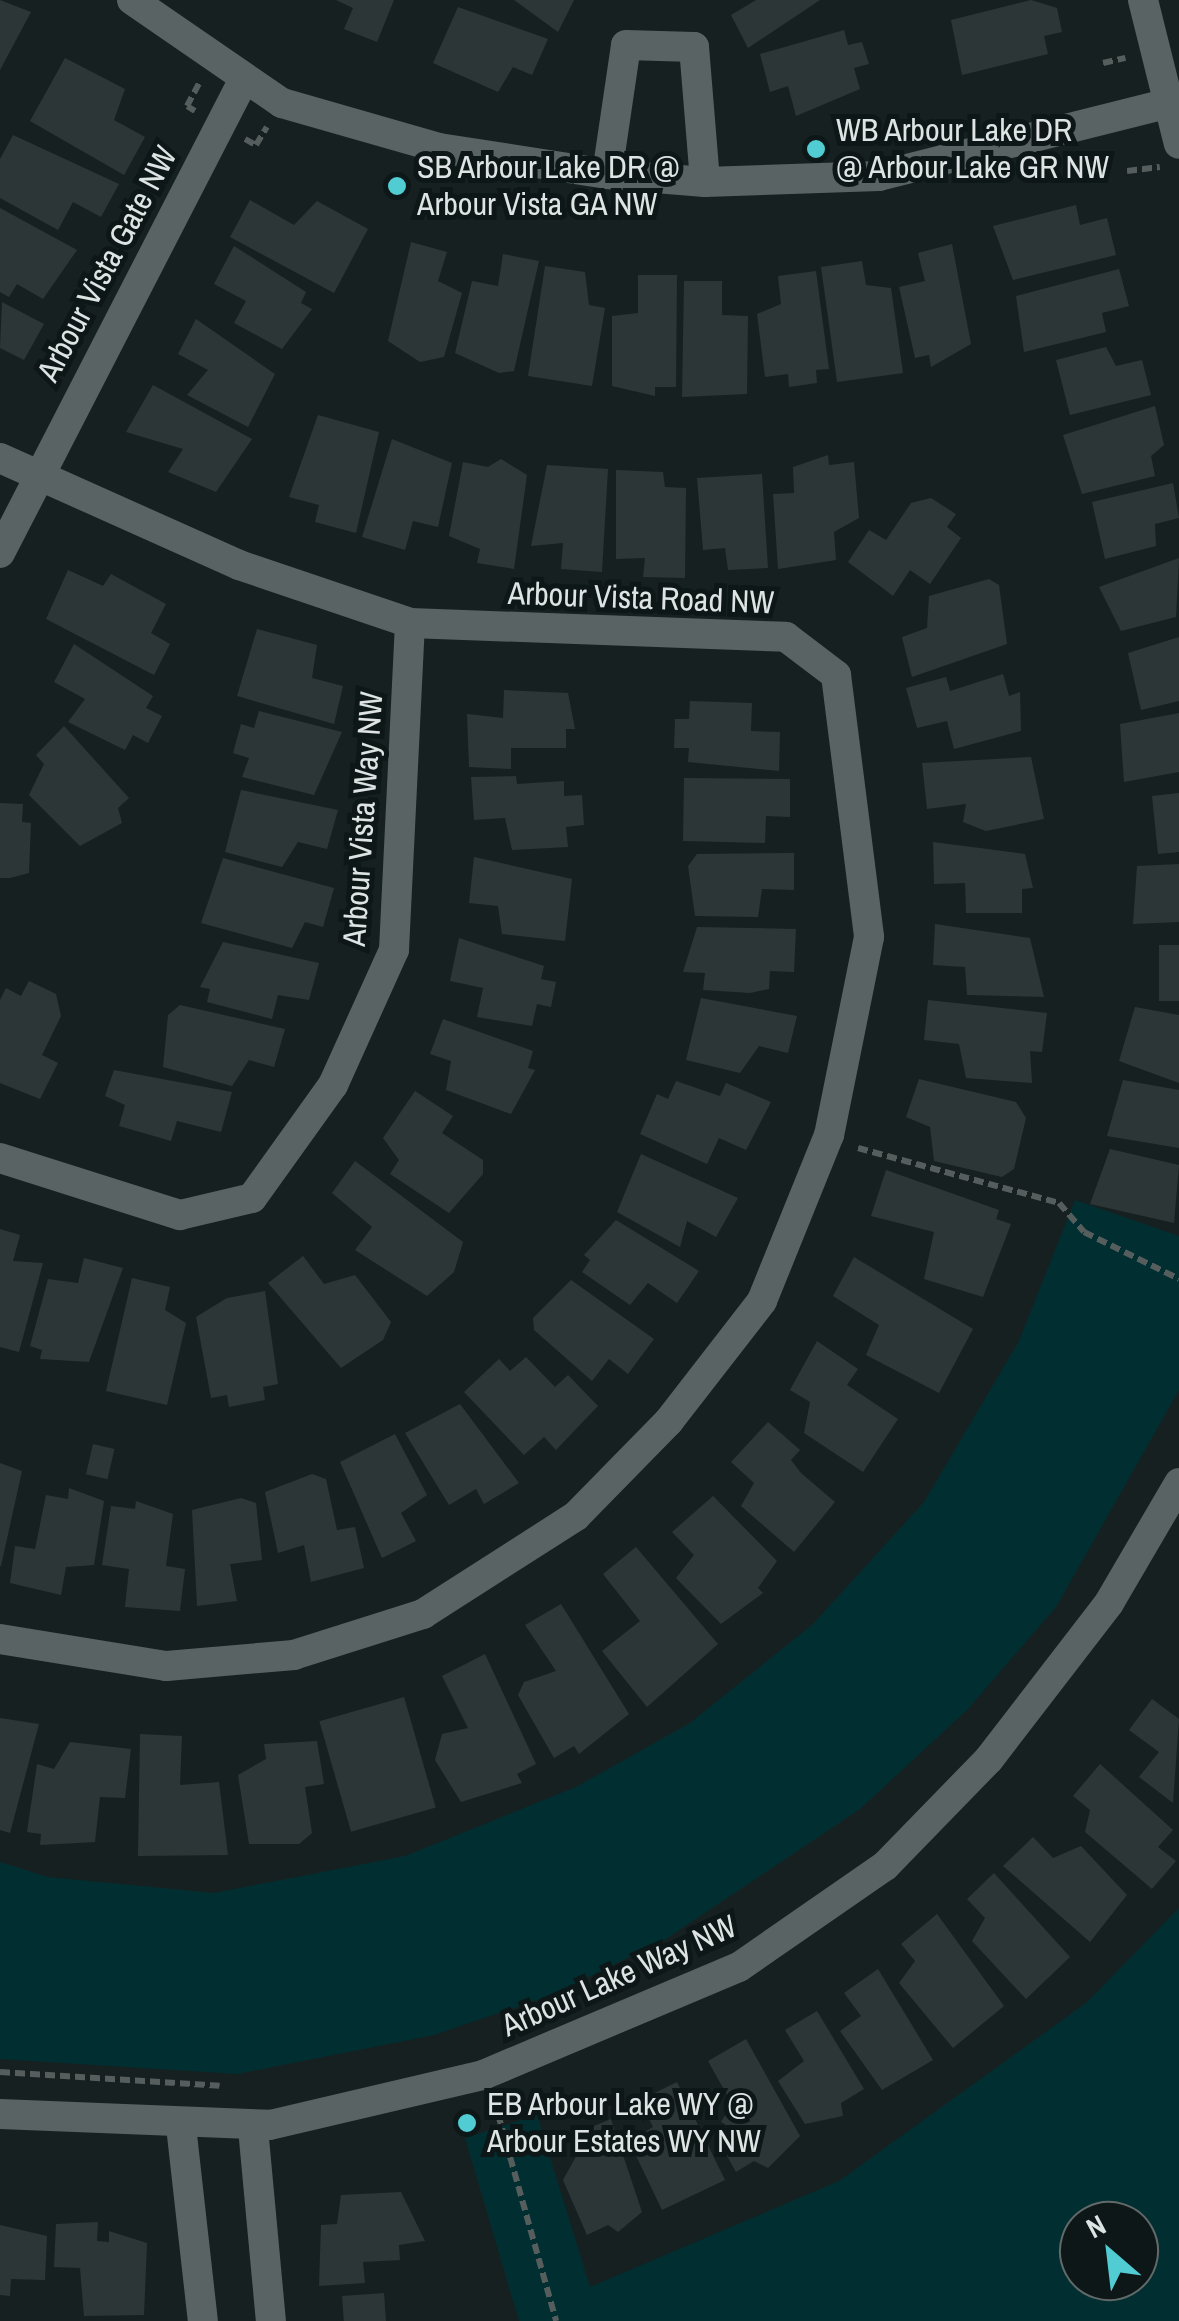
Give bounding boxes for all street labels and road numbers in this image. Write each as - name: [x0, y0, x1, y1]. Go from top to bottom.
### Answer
- street label: Arbour Vista Gate NW: [29, 140, 185, 388]
- street label: Arbour Vista Road NW: [507, 574, 775, 622]
- street label: Arbour Vista Way NW: [335, 690, 391, 948]
- street label: Arbour Lake Way NW: [496, 1907, 742, 2045]

